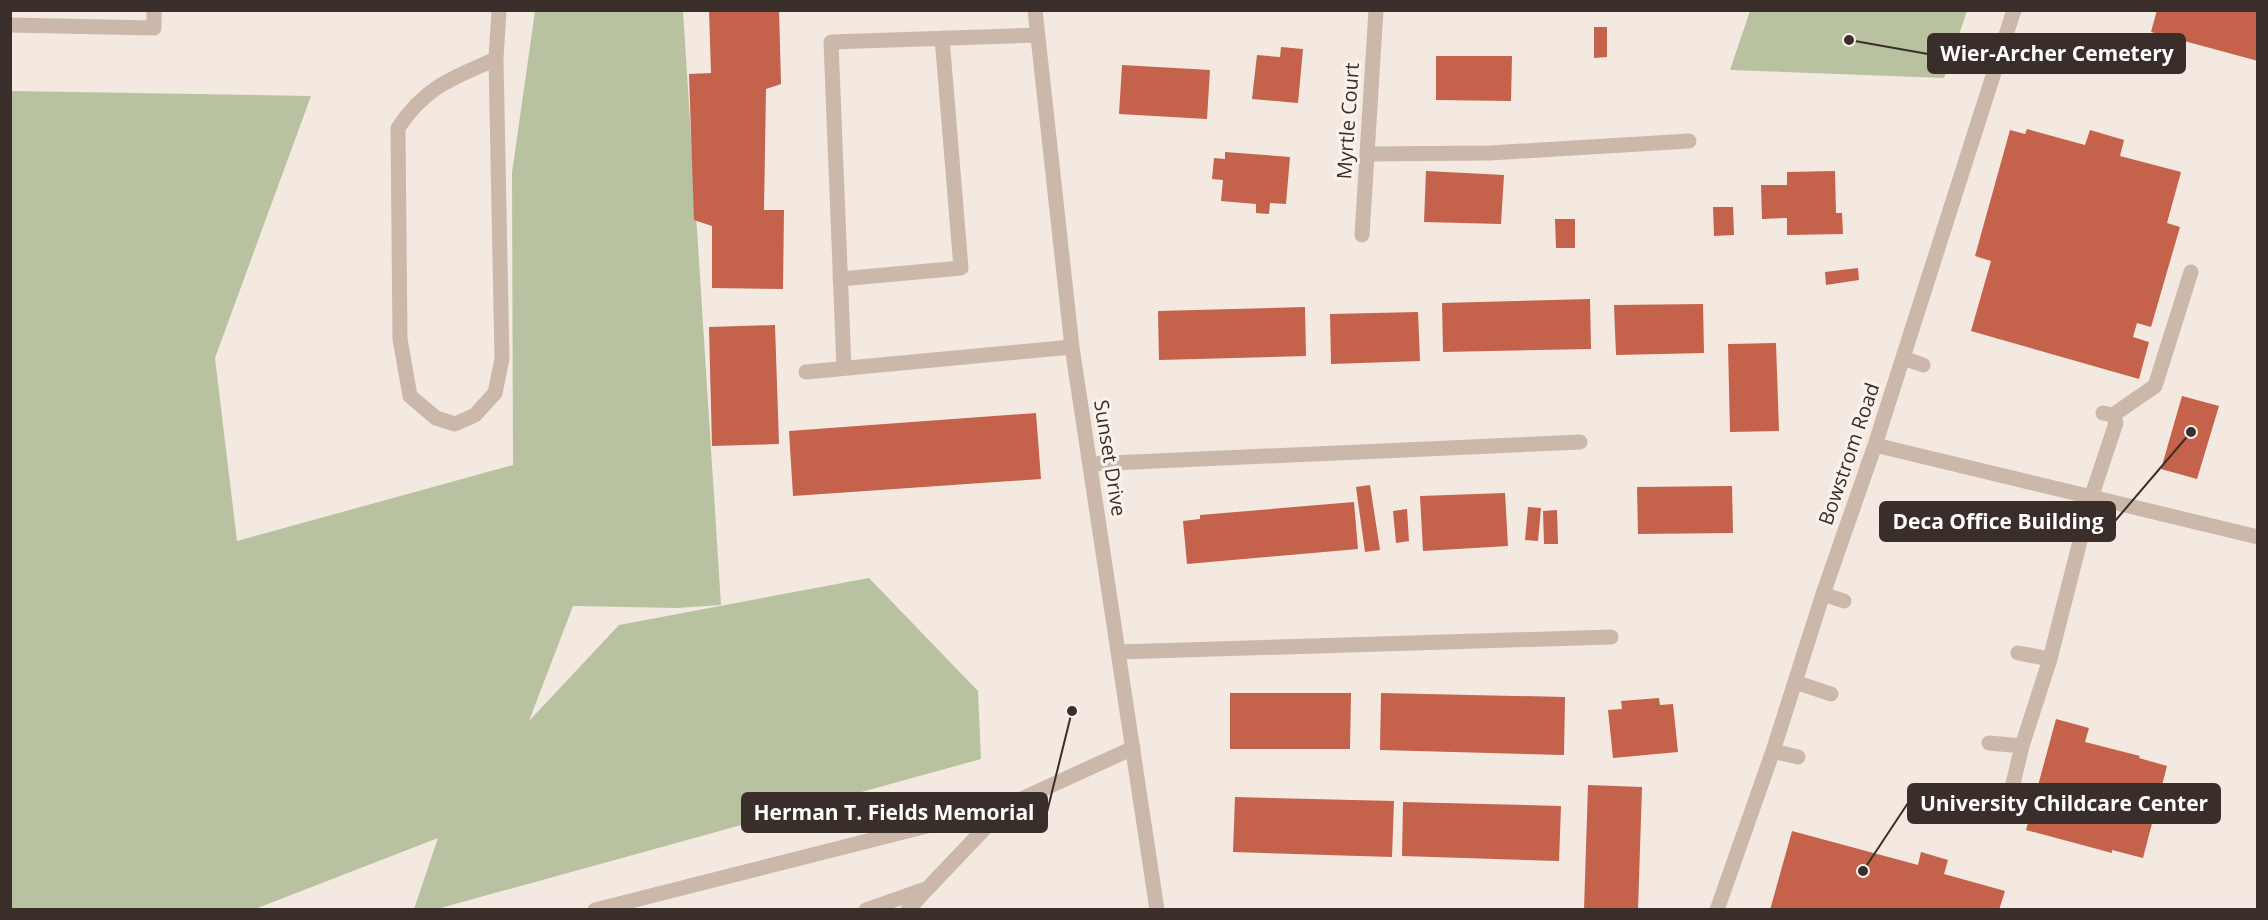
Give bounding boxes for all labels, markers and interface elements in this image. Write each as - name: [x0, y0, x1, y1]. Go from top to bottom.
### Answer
- callout: Wier-Archer Cemetery: [1928, 34, 2185, 73]
- text: Wier-Archer Cemetery: [1940, 39, 2174, 67]
- street label: Myrtle Court: [1330, 62, 1365, 180]
- street label: Bowstrom Road: [1812, 379, 1886, 529]
- street label: Sunset Drive: [1088, 398, 1133, 518]
- callout: Deca Office Building: [1880, 502, 2115, 541]
- text: Deca Office Building: [1892, 507, 2104, 535]
- callout: University Childcare Center: [1908, 784, 2220, 823]
- text: University Childcare Center: [1920, 789, 2209, 817]
- callout: Herman T. Fields Memorial: [742, 793, 1047, 832]
- text: Herman T. Fields Memorial: [754, 798, 1034, 826]

